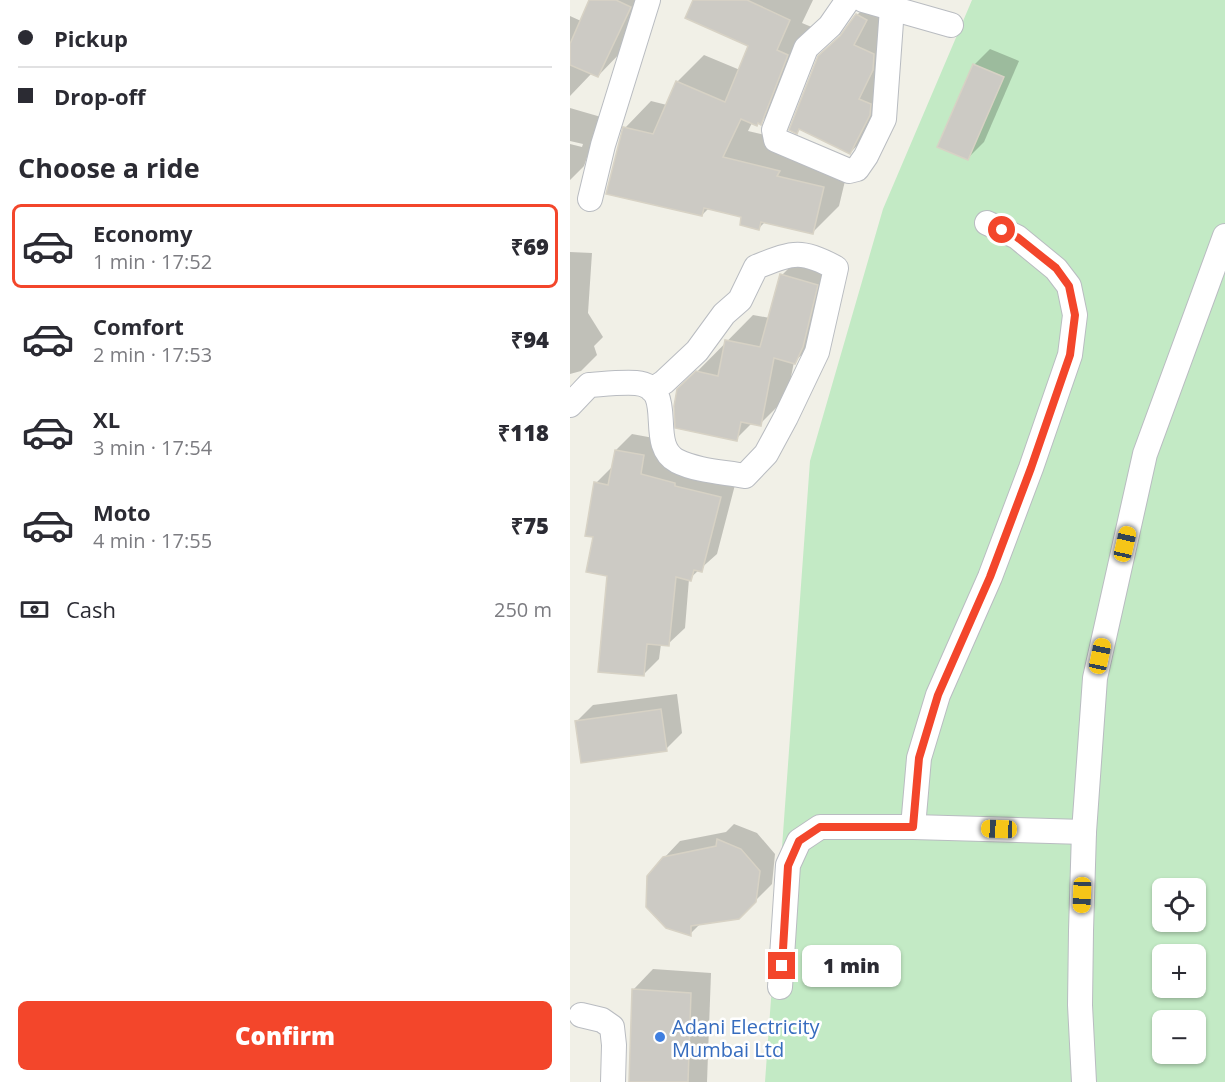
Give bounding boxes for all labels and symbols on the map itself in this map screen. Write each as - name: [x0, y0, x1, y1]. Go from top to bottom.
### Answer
- route start: [988, 216, 1015, 243]
- car: [1112, 524, 1138, 564]
- car: [1087, 637, 1113, 675]
- car: [981, 819, 1017, 839]
- car: [1072, 877, 1092, 913]
- callout: 1 min: [803, 945, 902, 987]
- route end: [768, 952, 795, 979]
- place label: Adani Electricity Mumbai Ltd: [672, 1013, 821, 1063]
- marker: Adani Electricity Mumbai Ltd: [653, 1030, 667, 1044]

